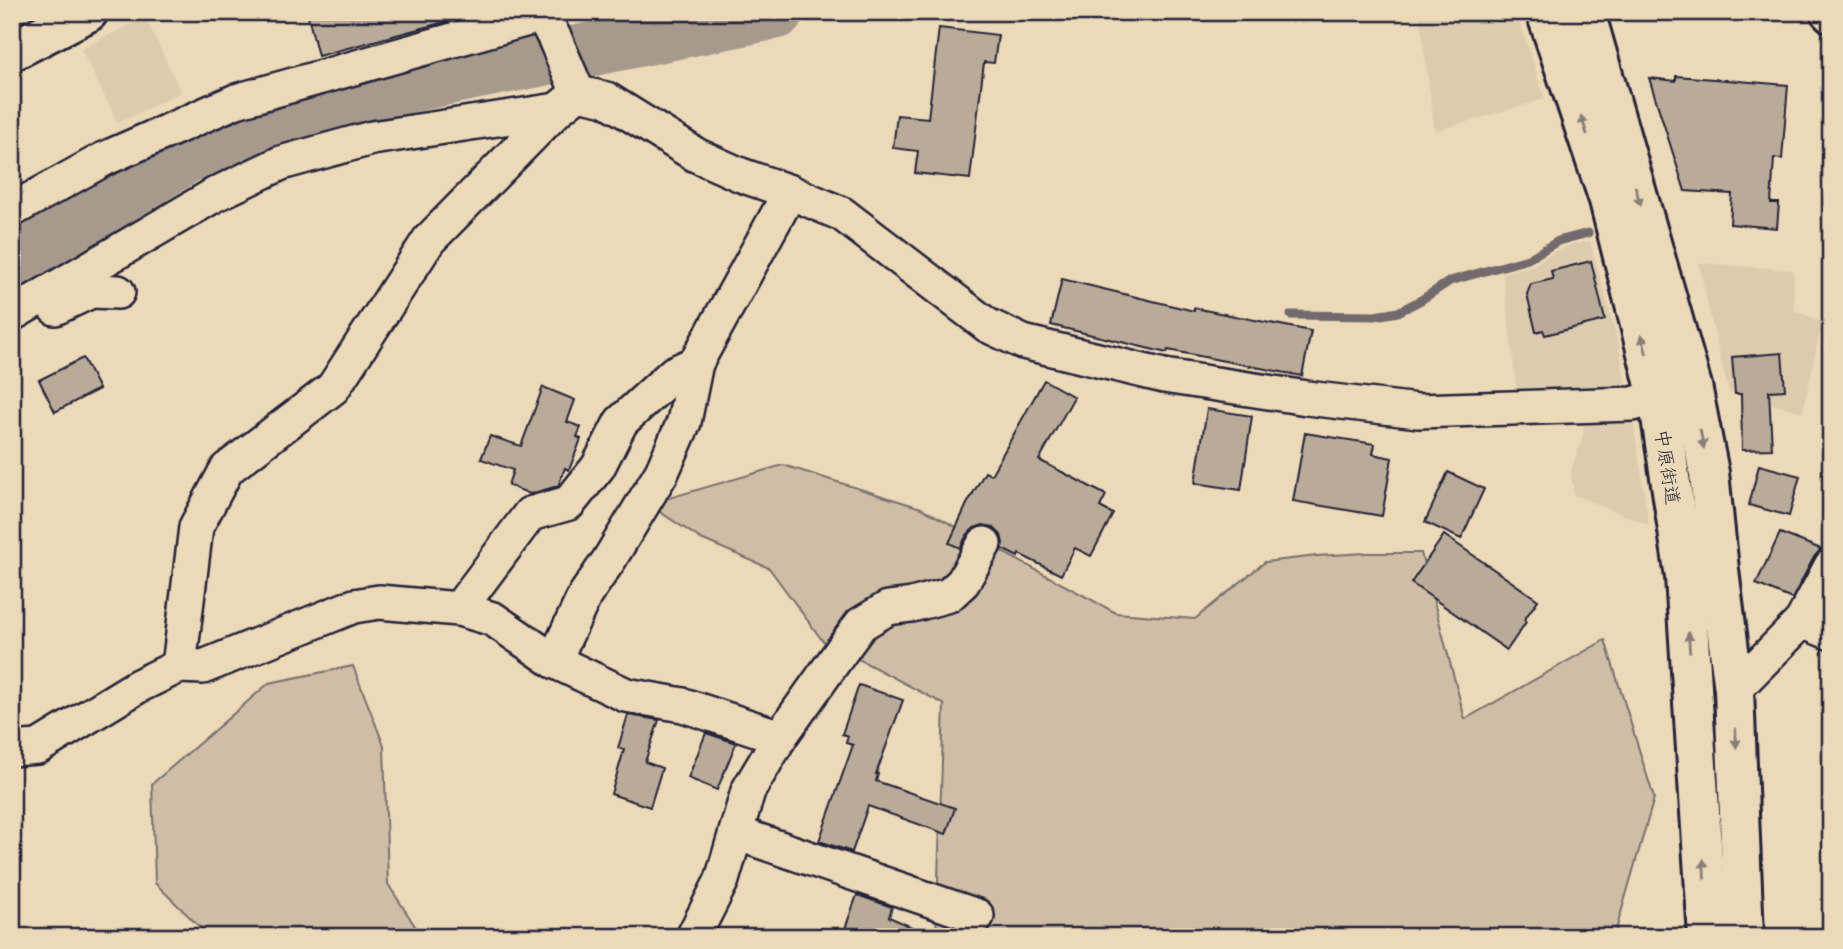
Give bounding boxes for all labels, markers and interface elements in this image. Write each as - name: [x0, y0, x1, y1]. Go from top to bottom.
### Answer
- one-way arrow: [1578, 115, 1589, 136]
- one-way arrow: [1633, 185, 1643, 206]
- one-way arrow: [1638, 333, 1649, 355]
- street label: 中原街道: [1645, 427, 1687, 507]
- one-way arrow: [1697, 428, 1708, 450]
- one-way arrow: [1683, 630, 1694, 652]
- one-way arrow: [1730, 727, 1741, 749]
- one-way arrow: [1698, 857, 1709, 879]

